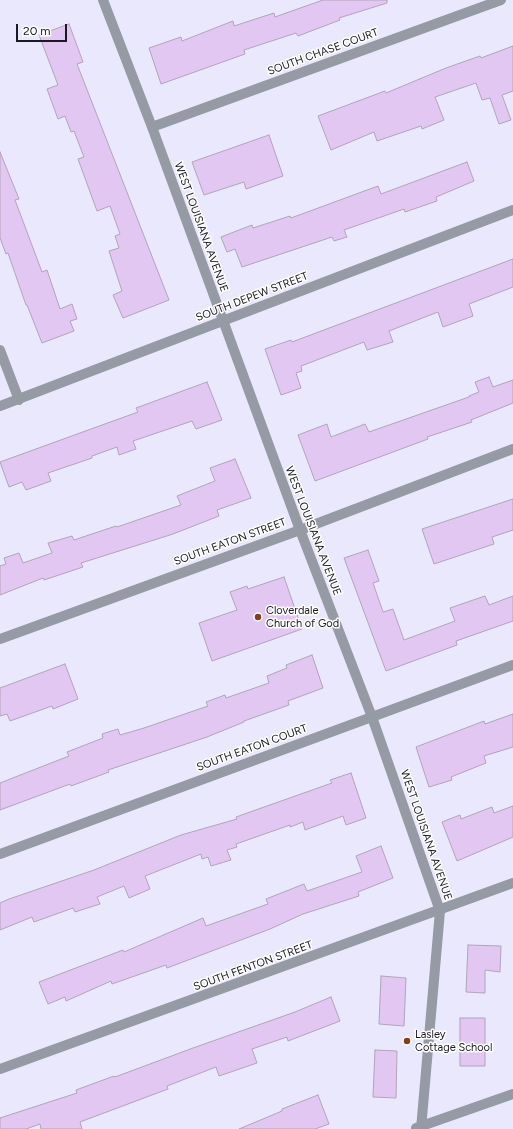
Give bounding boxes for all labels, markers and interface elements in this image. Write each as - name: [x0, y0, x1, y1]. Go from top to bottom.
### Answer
- scale bar: [18, 16, 69, 42]
- text: 20 m: [23, 24, 51, 38]
- street label: SOUTH CHASE COURT: [266, 26, 380, 78]
- street label: WEST LOUISIANA AVENUE: [171, 160, 231, 294]
- street label: SOUTH DEPEW STREET: [194, 270, 310, 324]
- street label: WEST LOUISIANA AVENUE: [282, 465, 344, 597]
- street label: SOUTH EATON STREET: [172, 516, 288, 568]
- place label: Cloverdale Church of God: [266, 604, 339, 630]
- marker: Cloverdale Church of God: [253, 612, 263, 622]
- street label: SOUTH EATON COURT: [195, 722, 309, 774]
- street label: WEST LOUISIANA AVENUE: [397, 768, 455, 902]
- street label: SOUTH FENTON STREET: [192, 938, 314, 994]
- place label: Lasley Cottage School: [415, 1028, 492, 1054]
- marker: Lasley Cottage School: [402, 1036, 412, 1046]

